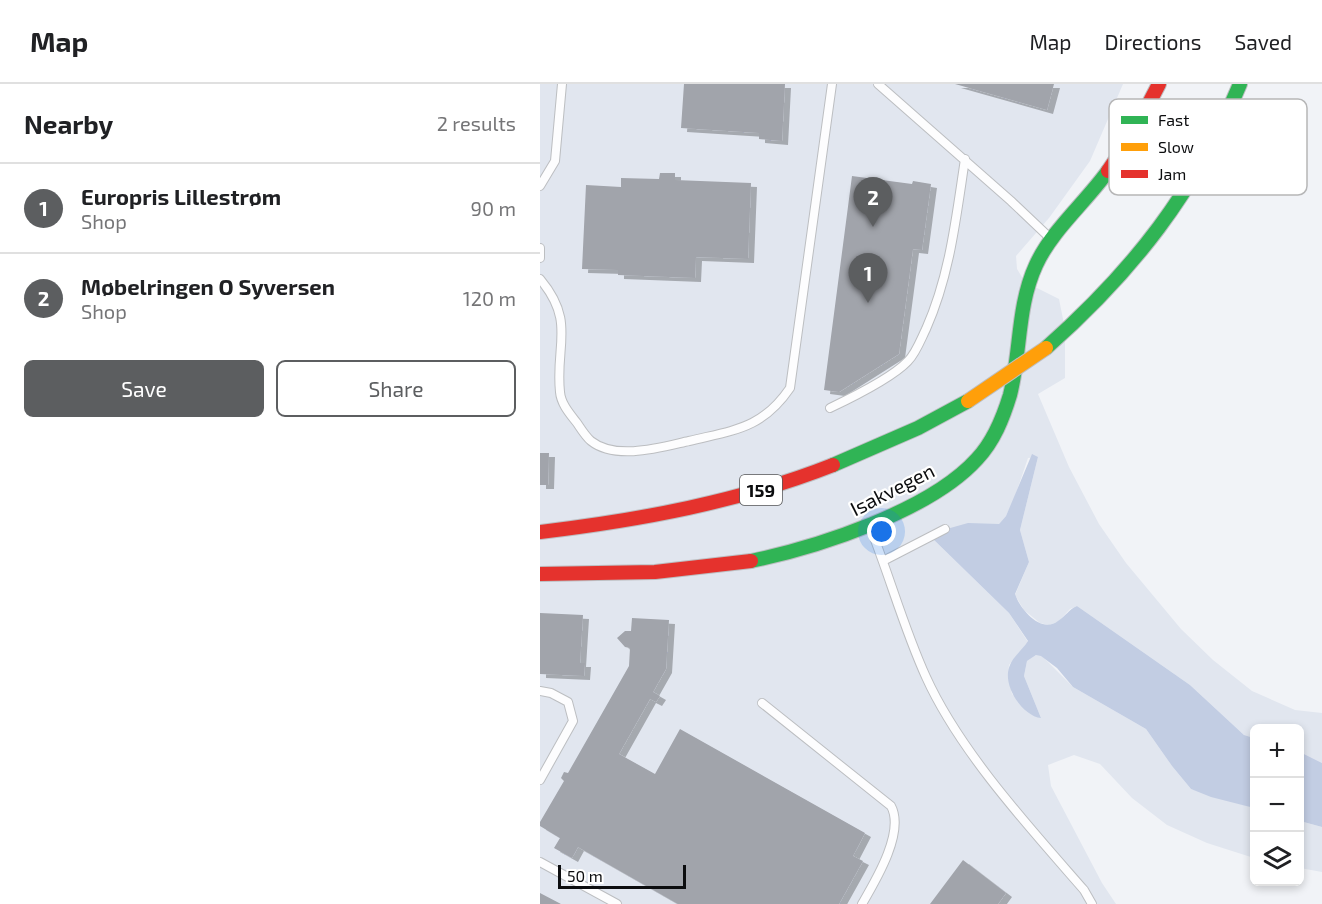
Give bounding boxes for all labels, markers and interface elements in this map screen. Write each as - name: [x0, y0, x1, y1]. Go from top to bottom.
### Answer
- text: Map: [30, 24, 88, 58]
- text: Map: [1029, 29, 1072, 54]
- text: Directions: [1105, 29, 1201, 54]
- text: Saved: [1234, 29, 1292, 54]
- legend: [1109, 99, 1307, 195]
- text: Nearby: [24, 108, 113, 139]
- text: Fast: [1158, 110, 1189, 129]
- text: 2 results: [437, 111, 516, 135]
- text: Slow: [1158, 137, 1194, 156]
- text: Jam: [1158, 164, 1186, 183]
- pin: 2: [854, 178, 892, 227]
- text: Europris Lillestrøm: [81, 183, 281, 209]
- text: 1: [39, 196, 48, 220]
- text: 90 m: [471, 196, 516, 220]
- text: Shop: [81, 209, 127, 233]
- pin: 1: [848, 254, 888, 303]
- text: Møbelringen O Syversen: [81, 273, 335, 299]
- text: 2: [38, 286, 49, 310]
- text: 120 m: [463, 286, 516, 310]
- text: Shop: [81, 299, 127, 323]
- button: Save: [24, 360, 264, 417]
- button: Share: [276, 360, 516, 417]
- street label: Isakvegen: [846, 458, 938, 520]
- road number: 159: [740, 475, 782, 505]
- your location: [867, 517, 896, 546]
- map controls: [1250, 724, 1304, 886]
- button: +: [1250, 724, 1304, 778]
- button: −: [1250, 778, 1304, 832]
- button: layers: [1250, 832, 1304, 886]
- scale bar: [558, 862, 686, 890]
- text: 50 m: [567, 866, 603, 885]

